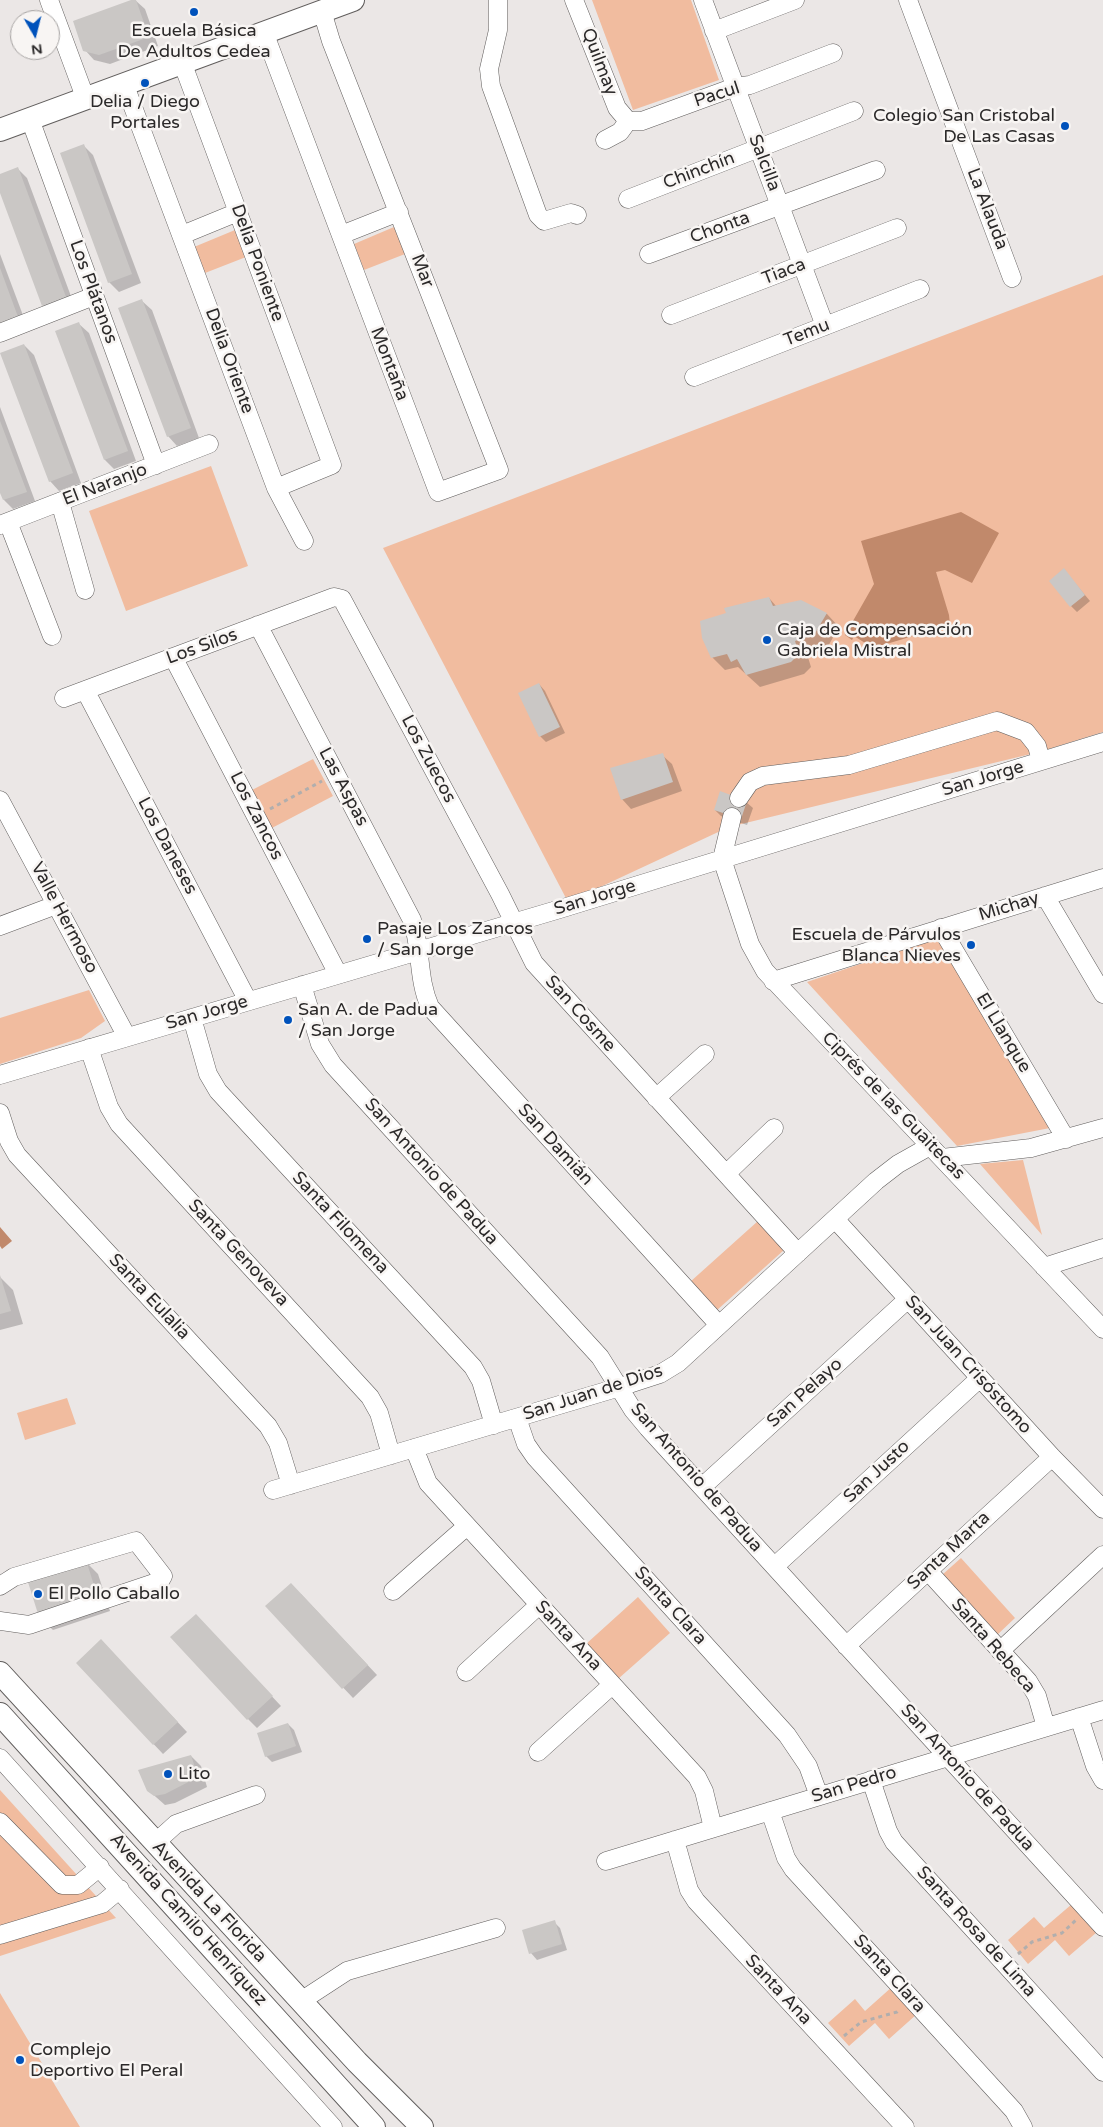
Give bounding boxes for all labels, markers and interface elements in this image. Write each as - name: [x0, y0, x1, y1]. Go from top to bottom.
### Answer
- marker: Escuela Básica De Adultos Cedea: [188, 6, 200, 18]
- north arrow: [10, 10, 60, 60]
- place label: Escuela Básica De Adultos Cedea: [117, 20, 271, 62]
- street label: Quilmay: [576, 25, 622, 99]
- text: N: [30, 40, 44, 59]
- marker: Delia / Diego Portales: [139, 77, 151, 89]
- street label: Pacul: [691, 78, 743, 112]
- place label: Delia / Diego Portales: [90, 91, 200, 134]
- place label: Colegio San Cristobal De Las Casas: [873, 105, 1055, 148]
- marker: Colegio San Cristobal De Las Casas: [1059, 120, 1071, 132]
- street label: Salcilla: [743, 132, 785, 194]
- street label: Chinchín: [660, 147, 738, 195]
- street label: La Alauda: [962, 165, 1012, 253]
- street label: Delia Poniente: [226, 201, 288, 325]
- street label: Chonta: [687, 207, 753, 249]
- street label: Los Plátanos: [64, 237, 122, 347]
- street label: Mar: [406, 251, 438, 291]
- street label: Tiaca: [759, 254, 809, 290]
- street label: Delia Oriente: [200, 305, 258, 417]
- street label: Temu: [781, 314, 833, 352]
- street label: Montaña: [365, 324, 413, 404]
- street label: El Naranjo: [60, 459, 150, 511]
- place label: Caja de Compensación Gabriela Mistral: [777, 619, 972, 662]
- street label: Los Silos: [163, 624, 241, 670]
- marker: Caja de Compensación Gabriela Mistral: [761, 634, 773, 646]
- street label: Los Zuecos: [396, 711, 460, 807]
- street label: Las Aspas: [313, 744, 373, 830]
- street label: San Jorge: [940, 756, 1026, 802]
- street label: Los Zancos: [225, 768, 287, 864]
- street label: Los Daneses: [132, 794, 202, 898]
- street label: Valle Hermoso: [26, 859, 102, 977]
- street label: San Jorge: [552, 875, 638, 921]
- street label: Michay: [976, 888, 1042, 926]
- place label: Pasaje Los Zancos / San Jorge: [377, 918, 533, 961]
- place label: Escuela de Párvulos Blanca Nieves: [792, 924, 961, 966]
- marker: Pasaje Los Zancos / San Jorge: [361, 933, 373, 945]
- marker: Escuela de Párvulos Blanca Nieves: [965, 939, 977, 951]
- street label: San Cosme: [540, 971, 620, 1057]
- street label: El Llanque: [971, 989, 1035, 1077]
- street label: San Jorge: [163, 991, 251, 1035]
- place label: San A. de Padua / San Jorge: [298, 999, 438, 1042]
- marker: San A. de Padua / San Jorge: [282, 1014, 294, 1026]
- street label: Ciprés de las Guaitecas: [817, 1028, 969, 1184]
- street label: San Antonio de Padua: [359, 1094, 503, 1250]
- street label: San Damián: [513, 1100, 597, 1190]
- street label: Santa Filomena: [287, 1167, 393, 1279]
- street label: Santa Genoveva: [183, 1195, 293, 1311]
- street label: Santa Eulalia: [104, 1250, 194, 1344]
- street label: San Juan Crisóstomo: [900, 1291, 1036, 1439]
- street label: San Pelayo: [763, 1354, 847, 1432]
- street label: San Juan de Dios: [520, 1360, 666, 1426]
- street label: San Antonio de Padua: [625, 1399, 767, 1557]
- street label: San Justo: [839, 1436, 915, 1508]
- street label: Santa Marta: [903, 1507, 995, 1595]
- street label: Santa Clara: [629, 1562, 711, 1650]
- place label: El Pollo Caballo: [48, 1583, 180, 1605]
- marker: El Pollo Caballo: [32, 1588, 44, 1600]
- street label: Santa Rebeca: [946, 1594, 1040, 1698]
- street label: Santa Ana: [530, 1596, 606, 1676]
- street label: San Antonio de Padua: [895, 1700, 1039, 1856]
- street label: San Pedro: [809, 1762, 899, 1808]
- place label: Lito: [178, 1763, 211, 1785]
- marker: Lito: [162, 1768, 174, 1780]
- street label: Avenida Camilo Henríquez: [105, 1829, 271, 2011]
- street label: Avenida La Florida: [147, 1837, 271, 1967]
- street label: Santa Rosa de Lima: [912, 1862, 1040, 2002]
- street label: Santa Clara: [848, 1930, 930, 2018]
- street label: Santa Ana: [740, 1950, 816, 2030]
- place label: Complejo Deportivo El Peral: [30, 2039, 183, 2082]
- marker: Complejo Deportivo El Peral: [14, 2054, 26, 2066]

